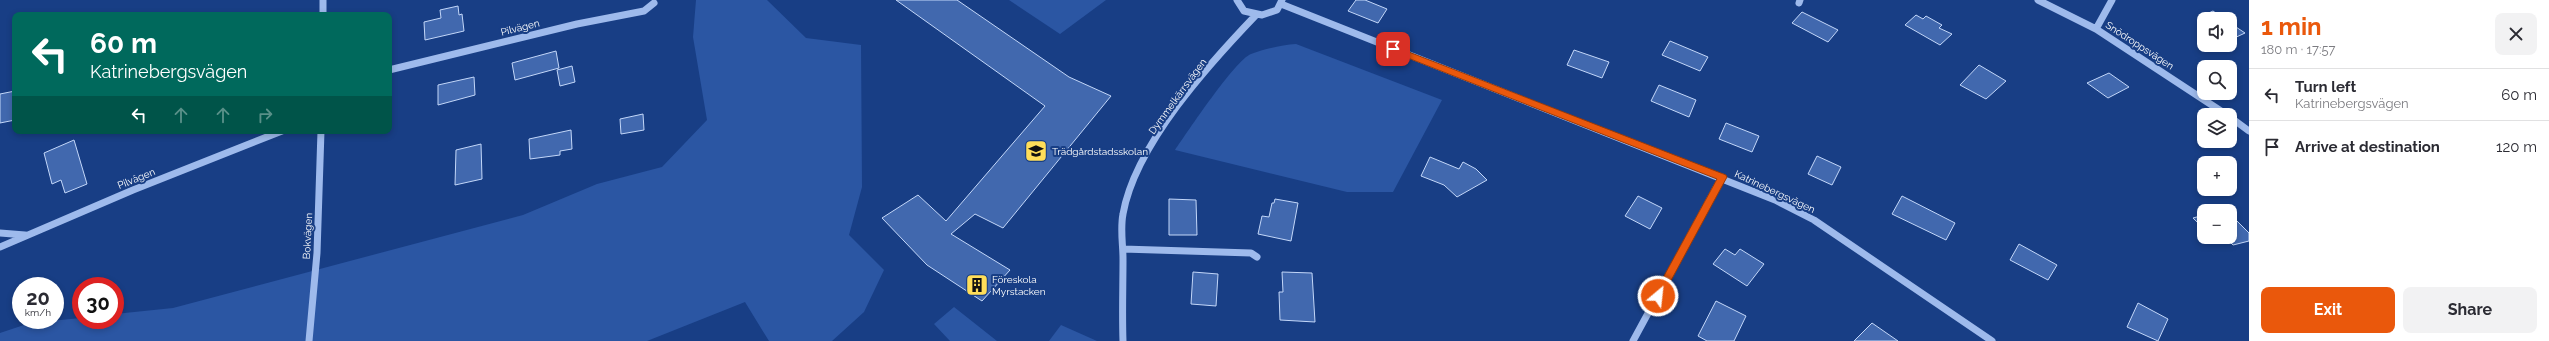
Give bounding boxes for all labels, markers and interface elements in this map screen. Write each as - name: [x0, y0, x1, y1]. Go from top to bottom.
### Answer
- map controls: [2197, 12, 2237, 244]
- button: sound: [2197, 12, 2237, 52]
- text: 1 min: [2261, 12, 2322, 41]
- button: close: [2495, 13, 2537, 55]
- street label: Pilvägen: [500, 17, 541, 38]
- street label: Snödroppsvägen: [2104, 19, 2176, 72]
- text: 60 m: [90, 27, 157, 60]
- icon: left: [24, 28, 76, 80]
- pin: [1376, 32, 1410, 66]
- icon: arrive: [1382, 38, 1404, 60]
- text: 180 m · 17:57: [2261, 42, 2335, 57]
- street label: Dymmelkärrsvägen: [1146, 56, 1209, 136]
- button: search: [2197, 60, 2237, 100]
- text: Katrinebergsvägen: [90, 61, 247, 82]
- text: Turn left: [2295, 78, 2356, 96]
- icon: left: [2261, 84, 2283, 106]
- text: 60 m: [2501, 86, 2537, 104]
- text: Katrinebergsvägen: [2295, 96, 2409, 111]
- icon: left: [128, 104, 150, 126]
- icon: ahead: [170, 104, 192, 126]
- icon: ahead: [212, 104, 234, 126]
- icon: right: [254, 104, 276, 126]
- button: layers: [2197, 108, 2237, 148]
- icon: arrive: [2261, 136, 2283, 158]
- school or university icon: Trädgårdstadsskolan: [1023, 138, 1049, 164]
- text: Arrive at destination: [2295, 138, 2440, 156]
- text: 120 m: [2496, 138, 2537, 156]
- place label: Trädgårdstadsskolan: [1052, 146, 1148, 157]
- button: +: [2197, 156, 2237, 196]
- street label: Pilvägen: [116, 166, 157, 191]
- street label: Katrinebergsvägen: [1733, 168, 1817, 215]
- button: −: [2197, 204, 2237, 244]
- street label: Bokvägen: [301, 212, 314, 260]
- building icon: Föreskola Myrstacken: [964, 272, 990, 298]
- place label: Föreskola Myrstacken: [992, 274, 1046, 297]
- position arrow: [1637, 275, 1679, 317]
- speed limit sign: 30: [72, 277, 124, 329]
- text: 20: [26, 286, 50, 310]
- button: Exit: [2261, 287, 2395, 333]
- button: Share: [2403, 287, 2537, 333]
- text: km/h: [25, 307, 51, 318]

